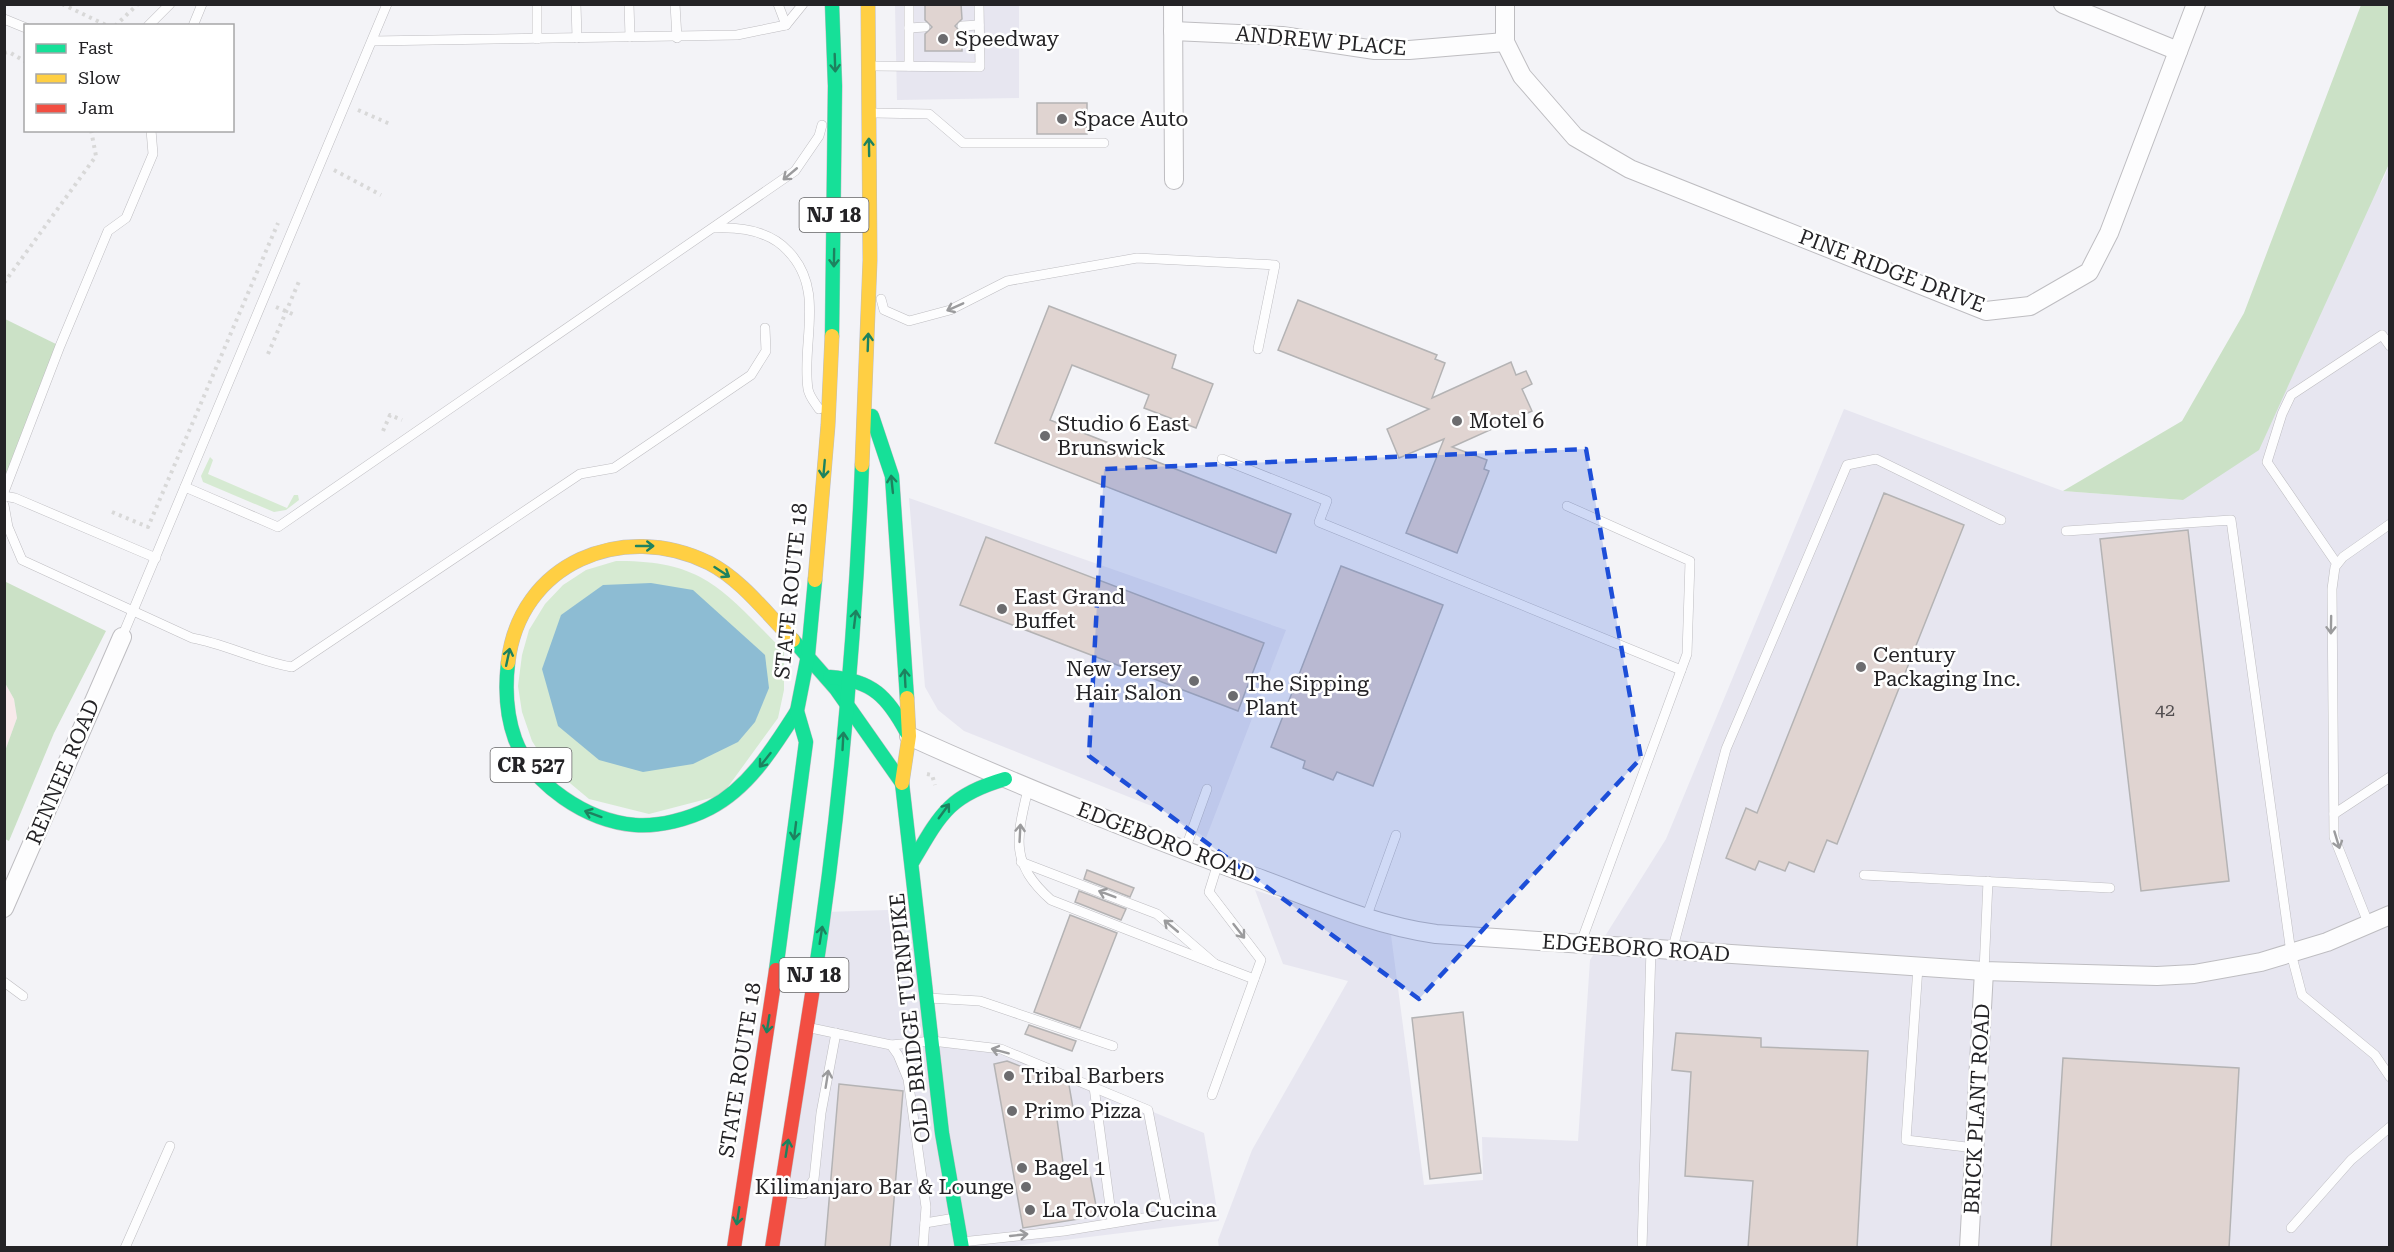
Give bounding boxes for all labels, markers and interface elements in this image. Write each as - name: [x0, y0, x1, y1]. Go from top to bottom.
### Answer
- street label: ANDREW PLACE: [1235, 22, 1407, 60]
- legend: [24, 24, 234, 132]
- place label: Speedway: [955, 27, 1059, 51]
- marker: Speedway: [936, 32, 950, 46]
- text: Fast: [78, 37, 113, 58]
- one-way arrow: [829, 52, 840, 72]
- text: Slow: [78, 67, 120, 88]
- text: Jam: [78, 97, 114, 118]
- place label: Space Auto: [1074, 107, 1188, 131]
- marker: Space Auto: [1055, 112, 1069, 126]
- one-way arrow: [863, 138, 875, 158]
- one-way arrow: [782, 167, 798, 180]
- road number: NJ 18: [800, 198, 868, 232]
- street label: PINE RIDGE DRIVE: [1796, 224, 1988, 318]
- one-way arrow: [828, 247, 840, 267]
- one-way arrow: [946, 302, 964, 313]
- one-way arrow: [862, 333, 874, 353]
- place label: Motel 6: [1469, 409, 1544, 433]
- place label: Studio 6 East Brunswick: [1057, 412, 1189, 460]
- marker: Motel 6: [1450, 414, 1464, 428]
- marker: Studio 6 East Brunswick: [1038, 429, 1052, 443]
- one-way arrow: [818, 458, 829, 478]
- one-way arrow: [887, 474, 898, 494]
- street label: STATE ROUTE 18: [770, 502, 812, 680]
- one-way arrow: [635, 540, 654, 552]
- one-way arrow: [713, 566, 730, 578]
- place label: East Grand Buffet: [1014, 585, 1126, 633]
- marker: East Grand Buffet: [995, 602, 1009, 616]
- one-way arrow: [850, 609, 861, 629]
- one-way arrow: [2325, 614, 2337, 634]
- place label: Century Packaging Inc.: [1873, 643, 2021, 691]
- one-way arrow: [503, 648, 514, 667]
- place label: New Jersey Hair Salon: [1066, 657, 1183, 705]
- marker: Century Packaging Inc.: [1854, 660, 1868, 674]
- one-way arrow: [900, 669, 911, 689]
- place label: The Sipping Plant: [1245, 672, 1369, 720]
- marker: New Jersey Hair Salon: [1187, 674, 1201, 688]
- marker: The Sipping Plant: [1226, 689, 1240, 703]
- street label: RENNEE ROAD: [22, 696, 104, 848]
- house number: 42: [2155, 699, 2175, 720]
- one-way arrow: [837, 732, 848, 752]
- road number: CR 527: [490, 748, 572, 782]
- one-way arrow: [758, 752, 771, 768]
- street label: EDGEBORO ROAD: [1074, 797, 1258, 887]
- one-way arrow: [938, 804, 950, 820]
- one-way arrow: [584, 807, 603, 818]
- one-way arrow: [789, 820, 800, 840]
- one-way arrow: [1014, 823, 1025, 843]
- one-way arrow: [2332, 830, 2343, 849]
- one-way arrow: [1098, 888, 1117, 899]
- street label: OLD BRIDGE TURNPIKE: [885, 892, 935, 1144]
- one-way arrow: [1164, 919, 1179, 933]
- one-way arrow: [1232, 922, 1245, 938]
- one-way arrow: [816, 925, 827, 945]
- street label: EDGEBORO ROAD: [1541, 929, 1731, 967]
- road number: NJ 18: [780, 958, 848, 992]
- street label: STATE ROUTE 18: [714, 981, 766, 1159]
- street label: BRICK PLANT ROAD: [1959, 1003, 1995, 1215]
- one-way arrow: [762, 1013, 773, 1033]
- one-way arrow: [991, 1044, 1010, 1056]
- place label: Tribal Barbers: [1021, 1064, 1164, 1088]
- marker: Tribal Barbers: [1002, 1069, 1016, 1083]
- one-way arrow: [821, 1070, 832, 1089]
- place label: Primo Pizza: [1024, 1099, 1142, 1123]
- marker: Primo Pizza: [1005, 1104, 1019, 1118]
- one-way arrow: [781, 1139, 792, 1159]
- place label: Bagel 1: [1034, 1156, 1106, 1180]
- marker: Bagel 1: [1015, 1161, 1029, 1175]
- place label: Kilimanjaro Bar & Lounge: [755, 1175, 1014, 1199]
- marker: Kilimanjaro Bar & Lounge: [1019, 1180, 1033, 1194]
- place label: La Tovola Cucina: [1042, 1198, 1217, 1222]
- marker: La Tovola Cucina: [1023, 1203, 1037, 1217]
- one-way arrow: [733, 1206, 744, 1226]
- one-way arrow: [1008, 1230, 1028, 1241]

